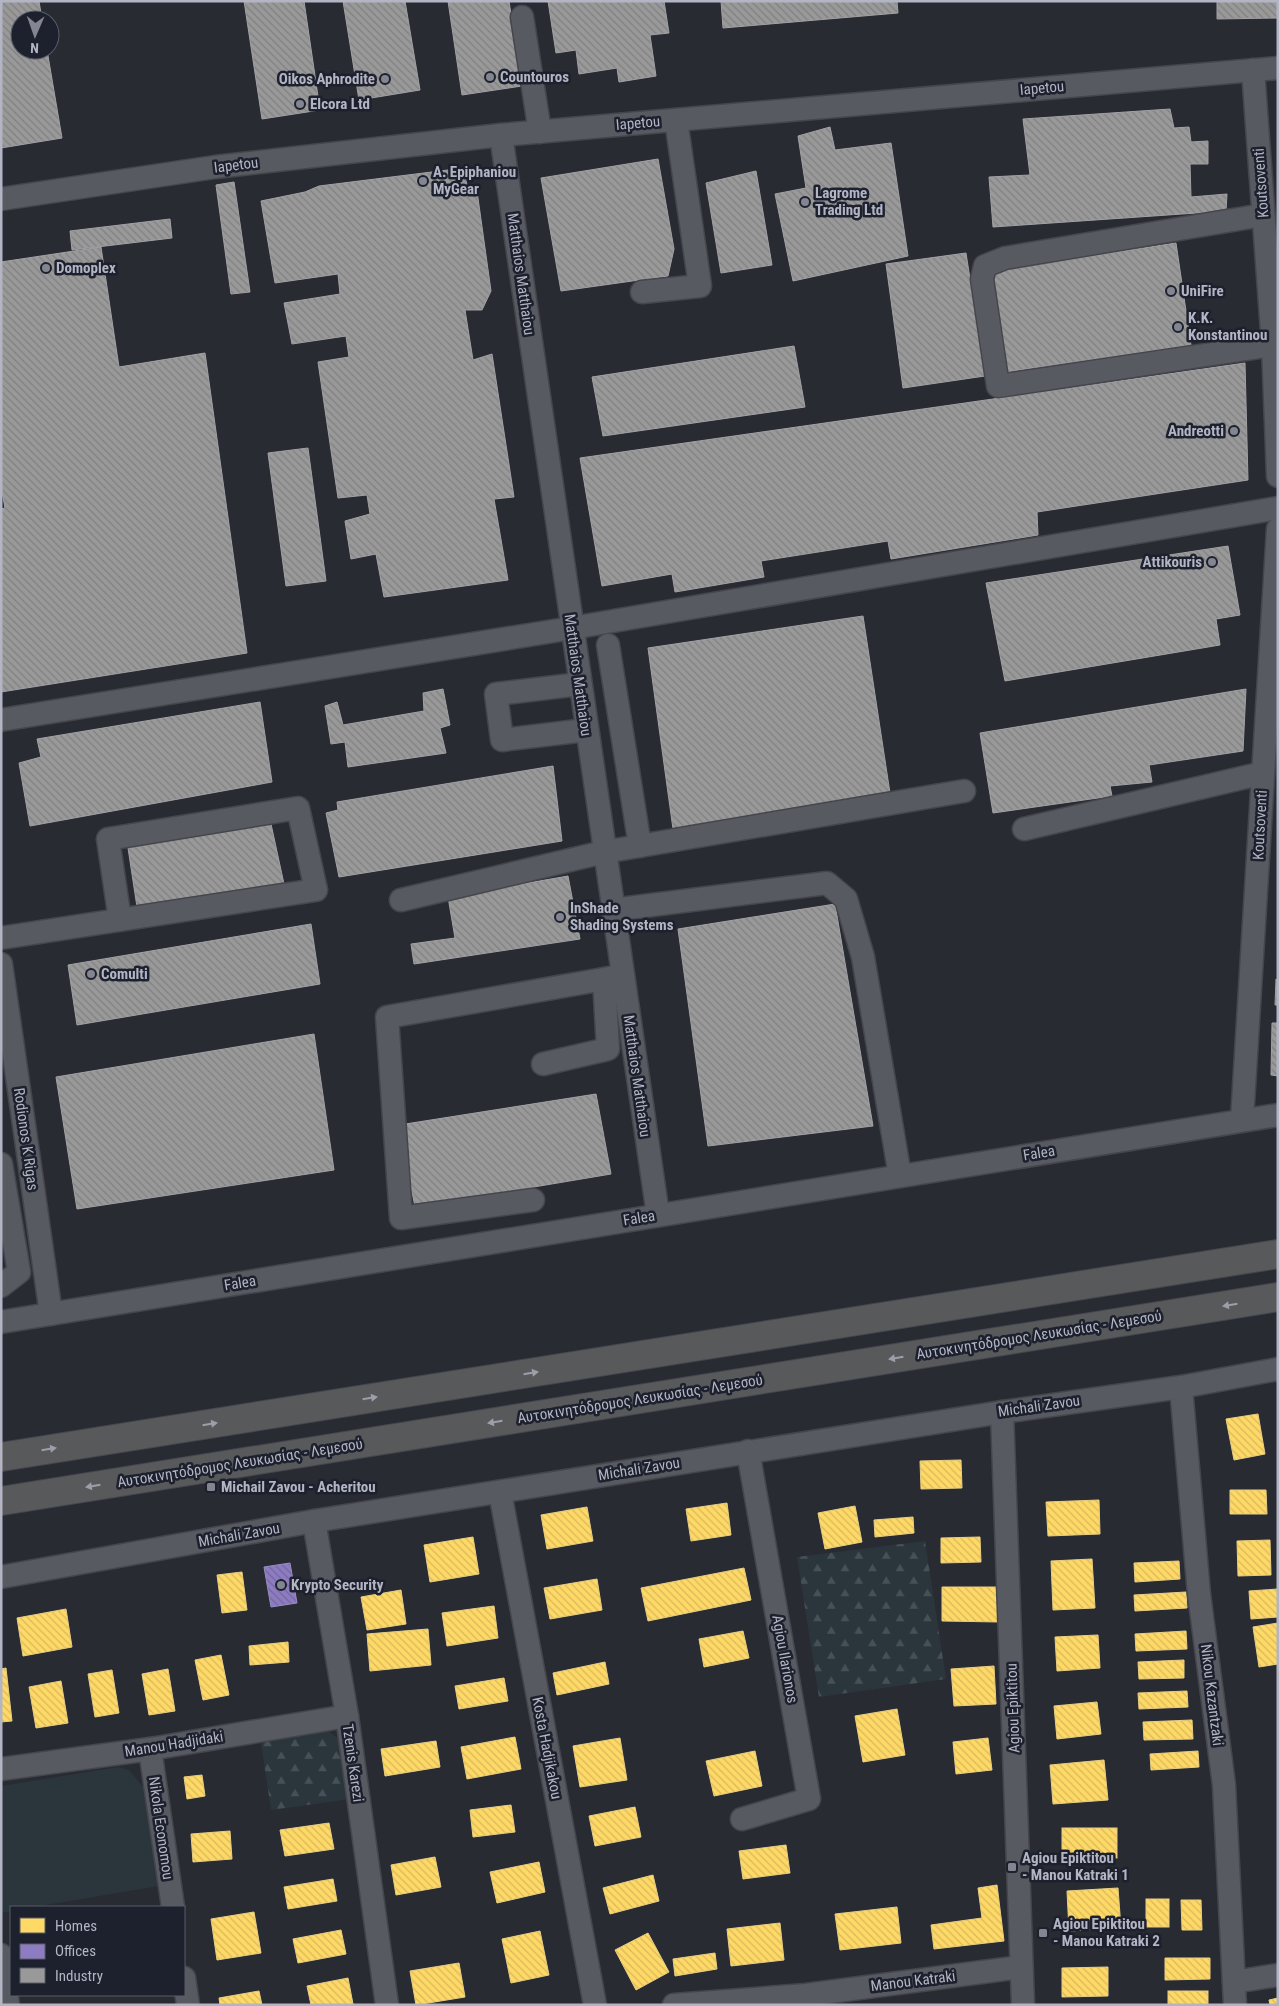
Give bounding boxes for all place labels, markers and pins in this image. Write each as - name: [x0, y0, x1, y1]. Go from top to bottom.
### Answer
- place label: Countouros: [500, 68, 569, 86]
- place label: Oikos Aphrodite: [279, 70, 375, 88]
- marker: Countouros: [484, 71, 496, 83]
- marker: Oikos Aphrodite: [379, 73, 391, 85]
- place label: Elcora Ltd: [310, 95, 370, 113]
- marker: Elcora Ltd: [294, 98, 306, 110]
- place label: A. Epiphaniou MyGear: [433, 163, 516, 198]
- marker: A. Epiphaniou MyGear: [417, 175, 429, 187]
- place label: Lagrome Trading Ltd: [815, 184, 883, 219]
- marker: Lagrome Trading Ltd: [799, 196, 811, 208]
- place label: Domoplex: [56, 259, 116, 277]
- marker: Domoplex: [40, 262, 52, 274]
- place label: UniFire: [1181, 282, 1224, 300]
- marker: UniFire: [1165, 285, 1177, 297]
- place label: K.K. Konstantinou: [1188, 309, 1267, 344]
- marker: K.K. Konstantinou: [1172, 321, 1184, 333]
- place label: Andreotti: [1168, 422, 1224, 440]
- marker: Andreotti: [1228, 425, 1240, 437]
- place label: Attikouris: [1143, 553, 1202, 571]
- marker: Attikouris: [1206, 556, 1218, 568]
- place label: InShade Shading Systems: [570, 899, 674, 934]
- marker: InShade Shading Systems: [554, 911, 566, 923]
- place label: Comulti: [101, 965, 148, 983]
- marker: Comulti: [85, 968, 97, 980]
- place label: Michail Zavou - Acheritou: [221, 1478, 376, 1496]
- marker: Michail Zavou - Acheritou: [205, 1481, 217, 1493]
- place label: Krypto Security: [291, 1576, 384, 1594]
- marker: Krypto Security: [275, 1579, 287, 1591]
- place label: Agiou Epiktitou - Manou Katraki 1: [1022, 1849, 1129, 1884]
- marker: Agiou Epiktitou - Manou Katraki 1: [1006, 1861, 1018, 1873]
- place label: Agiou Epiktitou - Manou Katraki 2: [1053, 1915, 1160, 1950]
- marker: Agiou Epiktitou - Manou Katraki 2: [1037, 1927, 1049, 1939]

